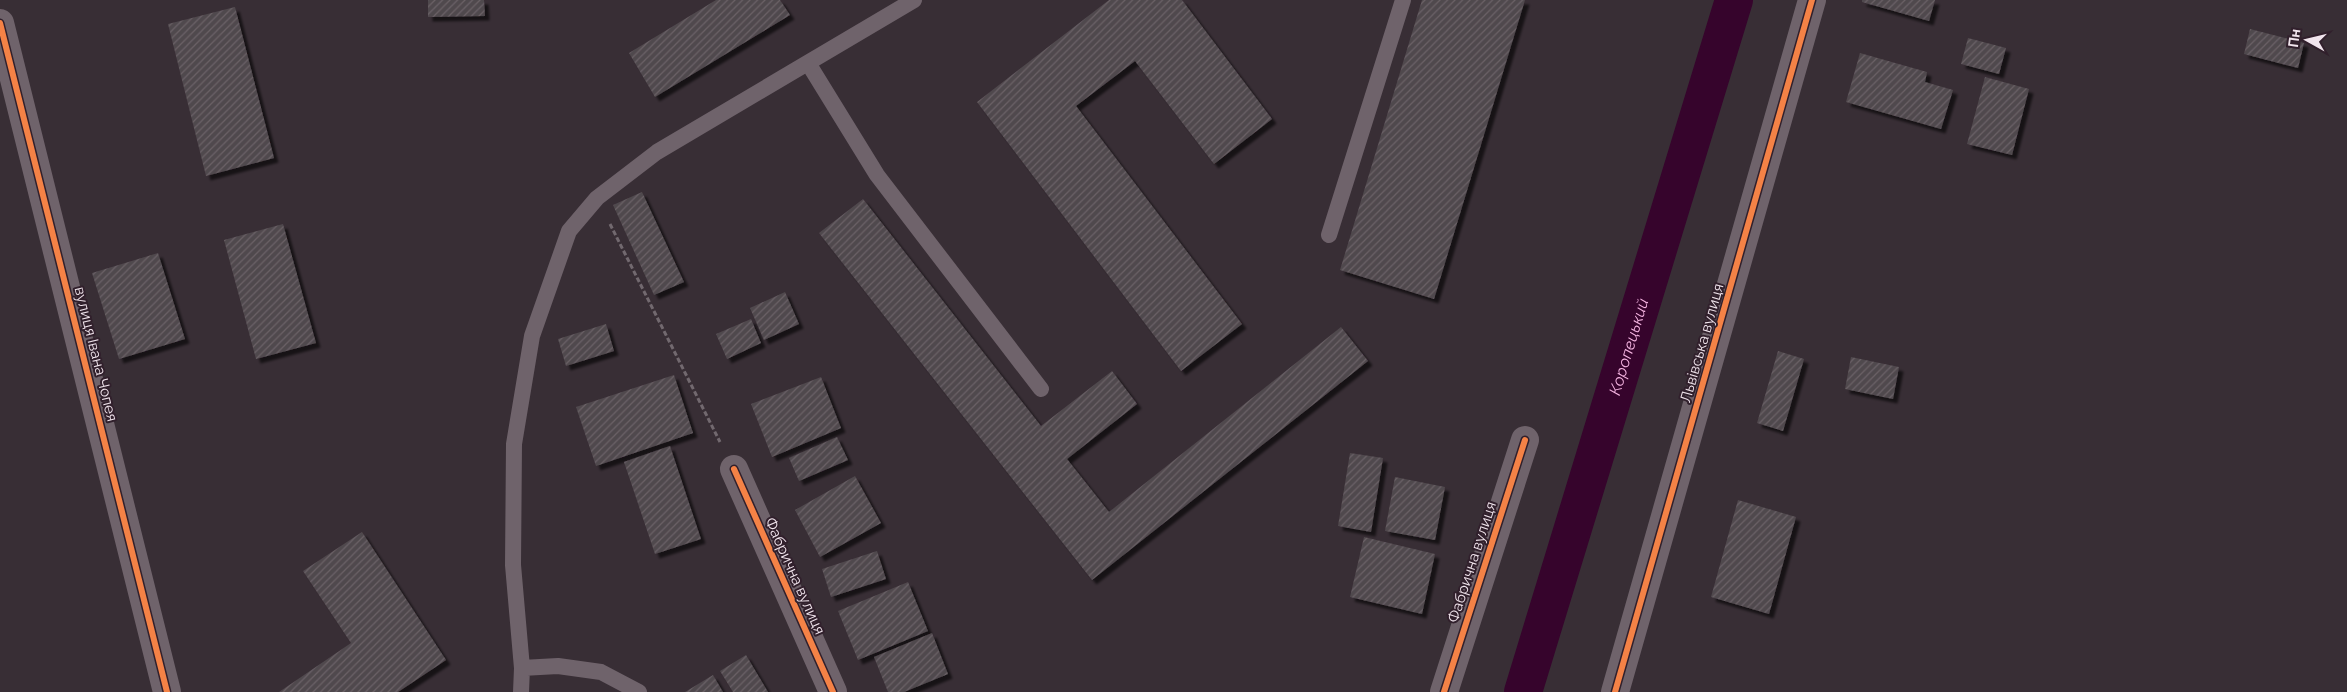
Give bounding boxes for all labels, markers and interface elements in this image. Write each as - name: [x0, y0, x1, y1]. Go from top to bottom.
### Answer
- north arrow: [2282, 15, 2332, 65]
- text: Пн: [2285, 28, 2303, 49]
- street label: Львівська вулиця: [1676, 281, 1728, 405]
- street label: вулиця Івана Чопея: [71, 285, 121, 423]
- water label: Коропецький: [1605, 296, 1652, 397]
- street label: Фабрична вулиця: [1444, 499, 1500, 625]
- street label: Фабрична вулиця: [761, 515, 829, 637]

